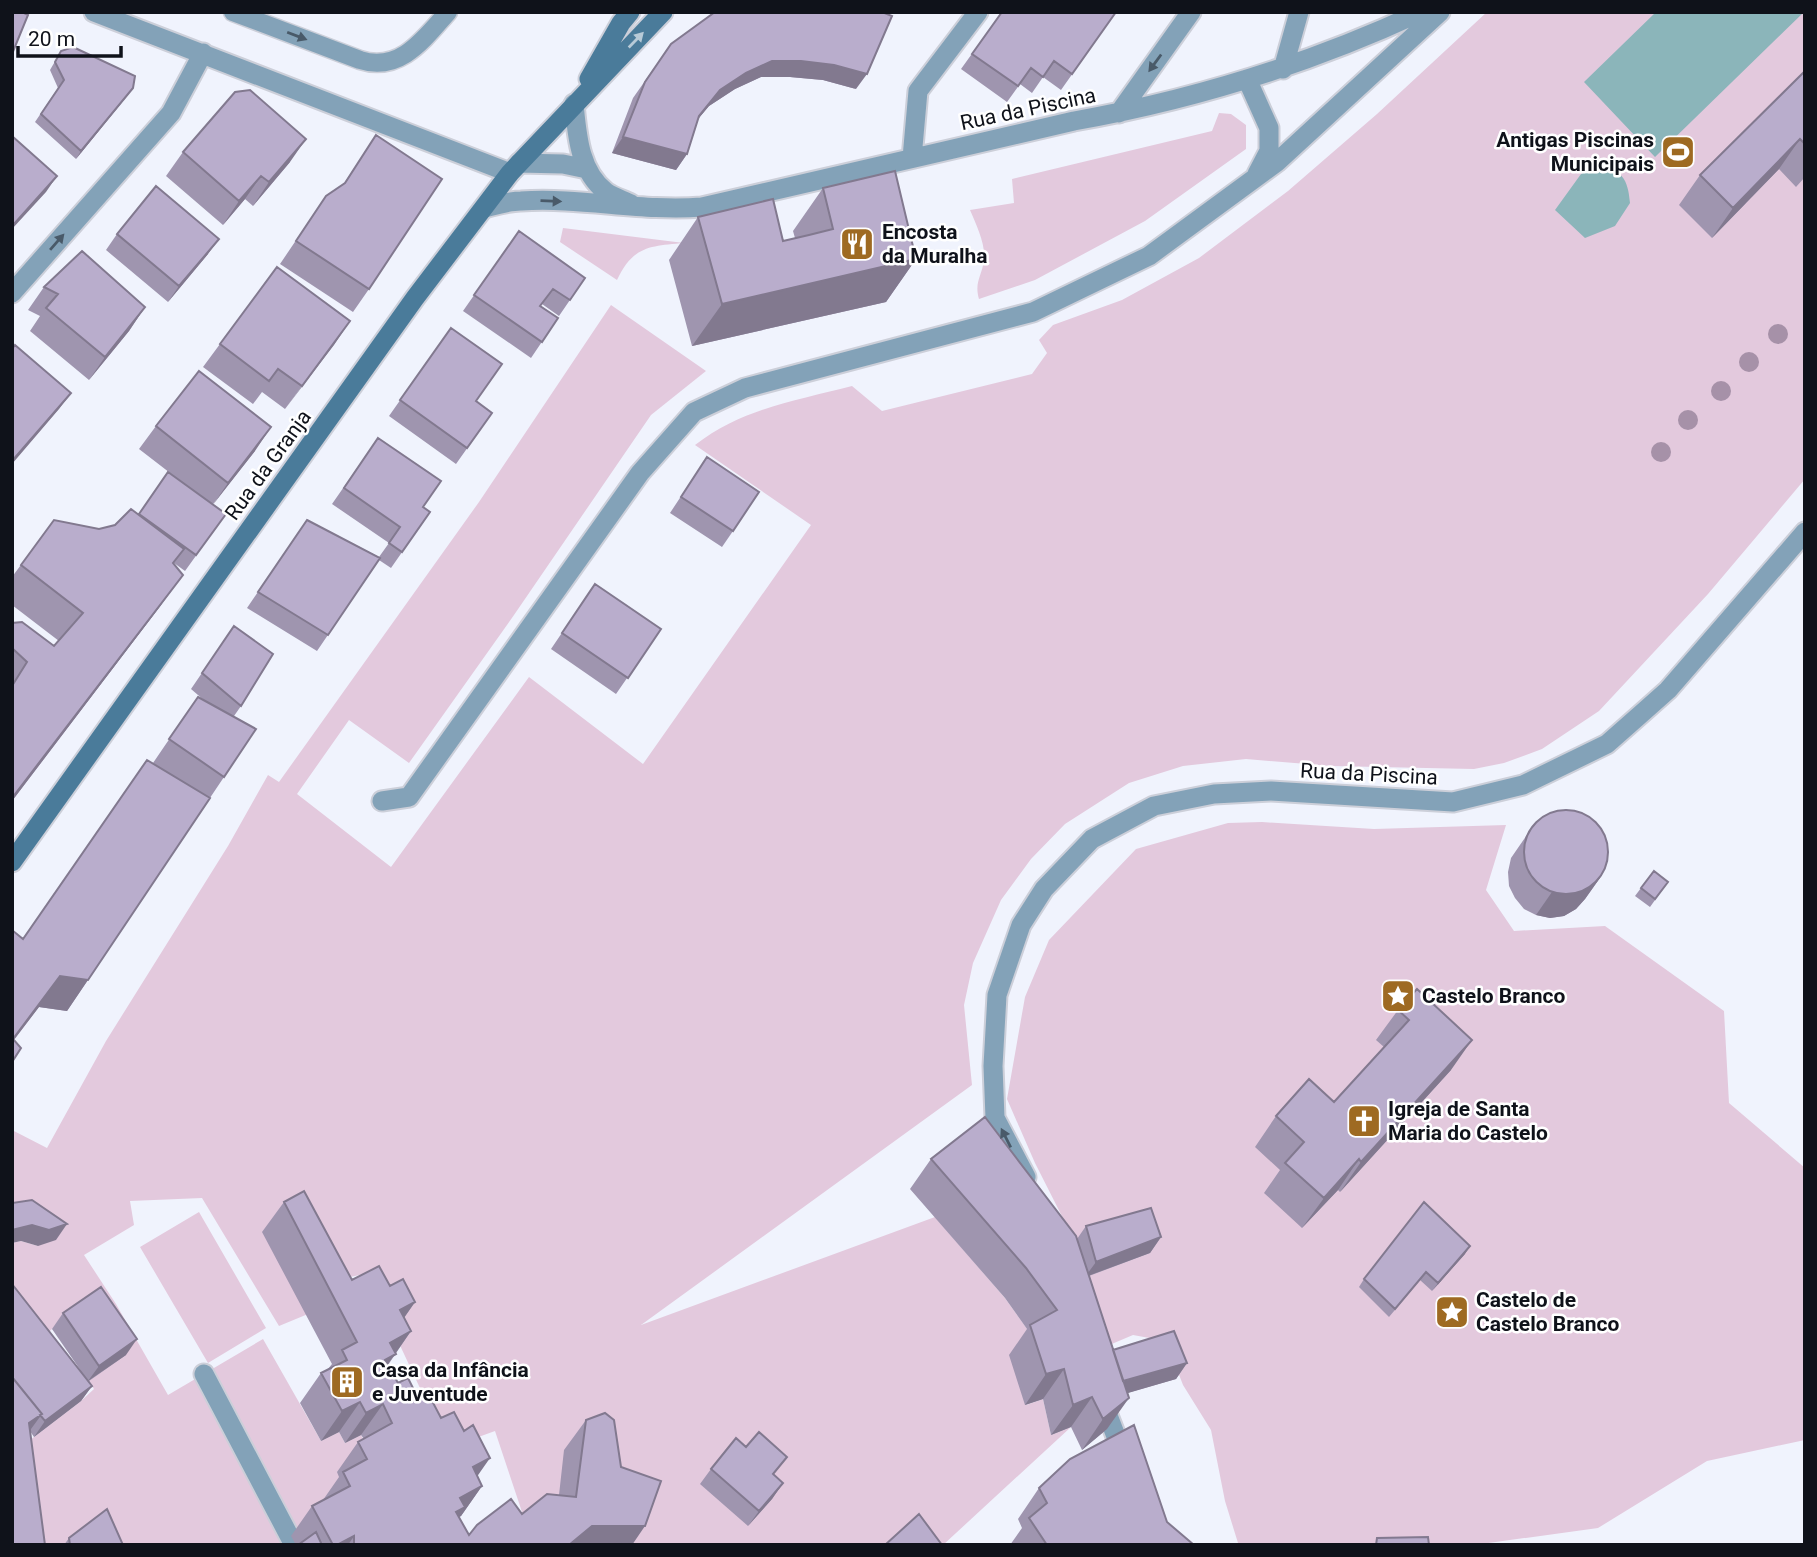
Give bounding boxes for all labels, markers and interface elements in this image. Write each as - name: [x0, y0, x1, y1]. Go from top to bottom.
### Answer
- scale bar: [18, 14, 121, 58]
- text: 20 m: [28, 27, 75, 51]
- one-way arrow: [286, 31, 307, 42]
- one-way arrow: [627, 32, 644, 49]
- one-way arrow: [1148, 54, 1162, 72]
- street label: Rua da Piscina: [958, 83, 1098, 135]
- place label: Antigas Piscinas Municipais: [1496, 128, 1654, 176]
- sports icon: Antigas Piscinas Municipais: [1659, 133, 1697, 171]
- one-way arrow: [541, 196, 563, 207]
- place label: Encosta da Muralha: [882, 220, 988, 268]
- restaurant icon: Encosta da Muralha: [838, 225, 876, 263]
- one-way arrow: [49, 233, 65, 251]
- street label: Rua da Granja: [220, 405, 316, 525]
- street label: Rua da Piscina: [1299, 758, 1439, 790]
- place icon: Castelo Branco: [1379, 977, 1417, 1015]
- place label: Castelo Branco: [1422, 984, 1566, 1008]
- place label: Igreja de Santa Maria do Castelo: [1388, 1097, 1548, 1145]
- church icon: Igreja de Santa Maria do Castelo: [1345, 1102, 1383, 1140]
- one-way arrow: [1000, 1128, 1012, 1148]
- place label: Castelo de Castelo Branco: [1476, 1288, 1620, 1336]
- place icon: Castelo de Castelo Branco: [1433, 1293, 1471, 1331]
- place label: Casa da Infância e Juventude: [372, 1358, 529, 1406]
- building icon: Casa da Infância e Juventude: [328, 1363, 366, 1401]

